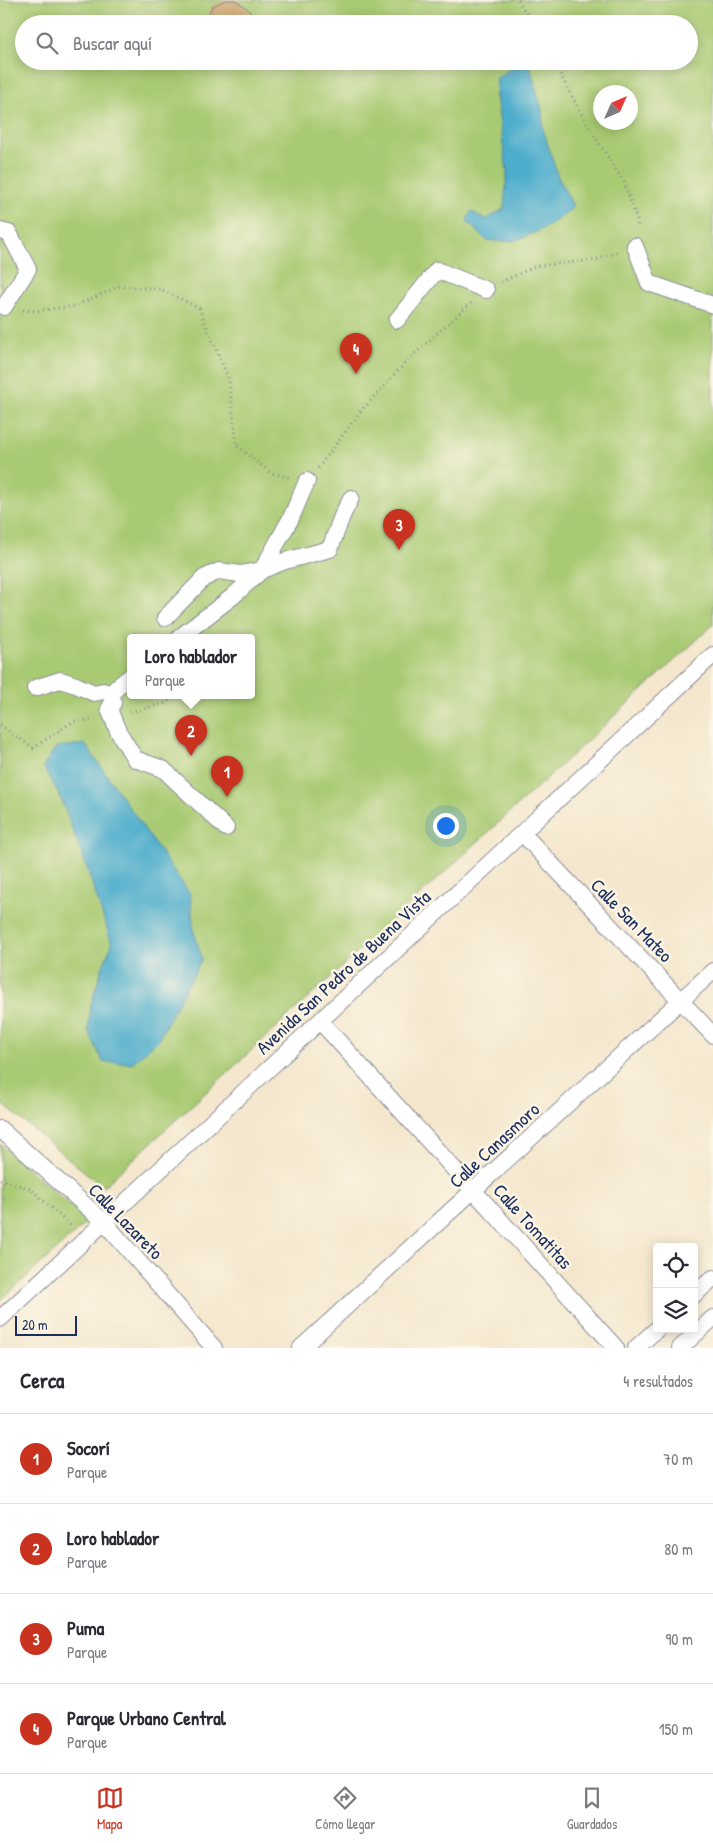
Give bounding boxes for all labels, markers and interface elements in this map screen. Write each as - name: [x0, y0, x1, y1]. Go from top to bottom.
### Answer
- search box: [15, 15, 698, 70]
- icon: search: [33, 29, 61, 57]
- text: Buscar aquí: [73, 30, 152, 56]
- north arrow: [593, 85, 638, 130]
- pin: 4: [340, 333, 372, 374]
- pin: 3: [383, 509, 415, 550]
- popup: [127, 634, 255, 699]
- text: Loro hablador: [145, 643, 237, 669]
- text: Parque: [145, 669, 185, 691]
- pin: 2: [175, 715, 207, 756]
- pin: 1: [211, 756, 243, 797]
- your location: [433, 813, 459, 839]
- street label: Calle San Mateo: [585, 872, 679, 968]
- street label: Avenida San Pedro de Buena Vista: [250, 884, 436, 1060]
- street label: Calle Canasmoro: [443, 1096, 545, 1194]
- street label: Calle Lazareto: [83, 1177, 169, 1265]
- street label: Calle Tomatitas: [488, 1178, 578, 1274]
- map controls: [653, 1243, 698, 1333]
- button: locate: [653, 1243, 698, 1288]
- button: layers: [653, 1288, 698, 1333]
- scale bar: [15, 1313, 78, 1336]
- text: 20 m: [22, 1315, 48, 1334]
- text: Cerca: [20, 1366, 64, 1395]
- text: 4 resultados: [623, 1370, 693, 1392]
- text: Socorí: [67, 1435, 110, 1461]
- text: 1: [33, 1448, 39, 1470]
- text: 70 m: [663, 1448, 693, 1470]
- text: Parque: [67, 1461, 107, 1483]
- text: Loro hablador: [67, 1525, 159, 1551]
- text: 2: [32, 1538, 40, 1560]
- text: 80 m: [664, 1538, 693, 1560]
- text: Parque: [67, 1551, 107, 1573]
- text: Puma: [67, 1615, 104, 1641]
- text: 3: [32, 1628, 40, 1650]
- text: 90 m: [665, 1628, 693, 1650]
- text: Parque: [67, 1641, 107, 1663]
- text: Parque Urbano Central: [67, 1705, 226, 1731]
- text: 4: [33, 1718, 39, 1740]
- text: 150 m: [659, 1718, 693, 1740]
- text: Parque: [67, 1731, 107, 1753]
- tab: Mapa: [96, 1784, 124, 1833]
- tab: Cómo llegar: [315, 1784, 375, 1833]
- tab: Guardados: [567, 1784, 617, 1833]

